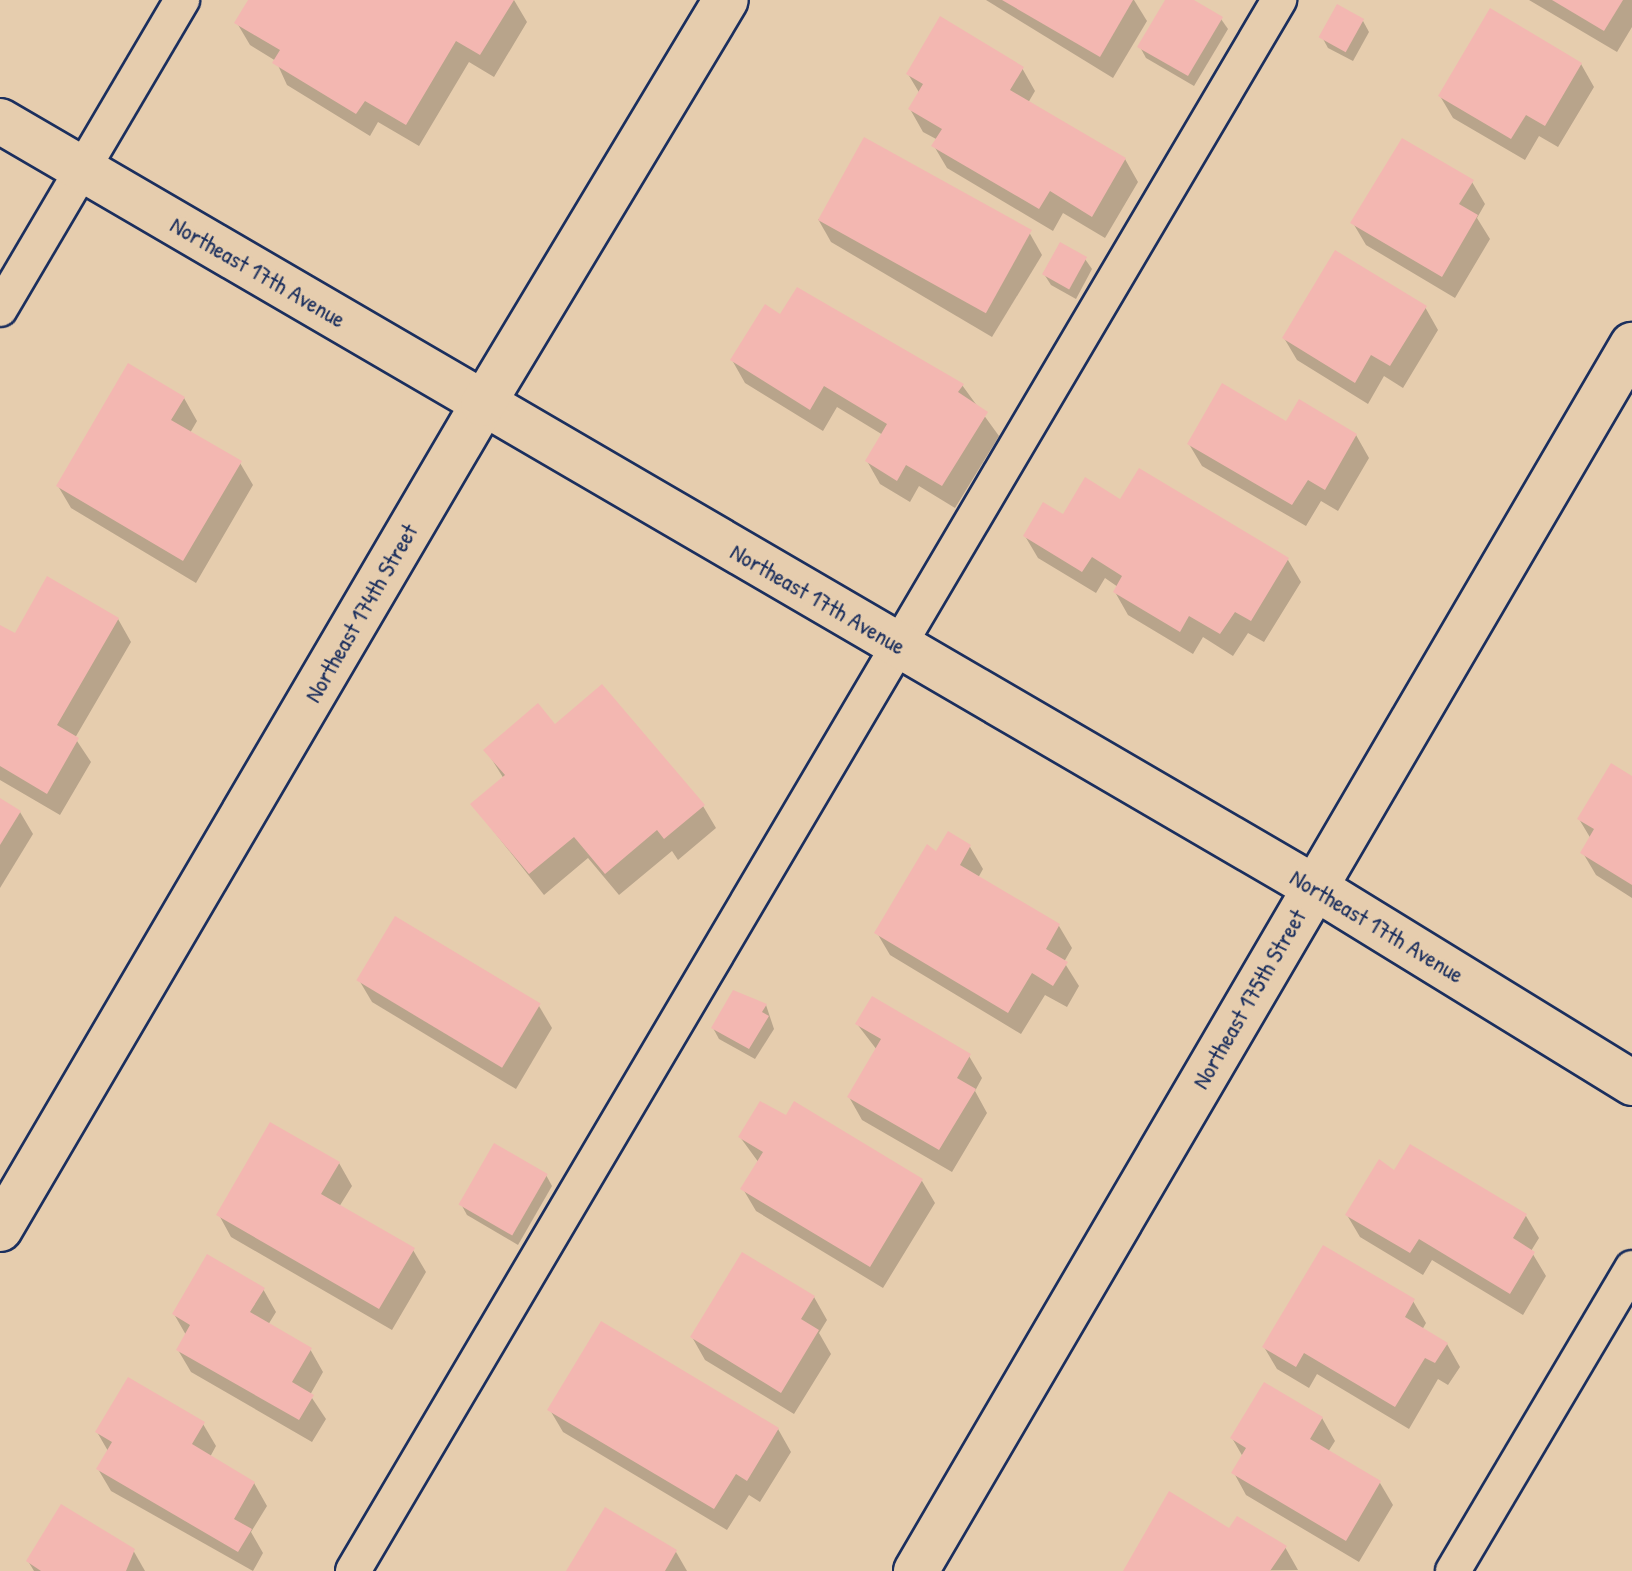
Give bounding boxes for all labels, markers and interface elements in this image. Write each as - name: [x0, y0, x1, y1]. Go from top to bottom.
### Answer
- street label: Northeast 17th Avenue: [165, 210, 351, 334]
- street label: Northeast 174th Street: [298, 519, 424, 707]
- street label: Northeast 17th Avenue: [725, 537, 911, 661]
- street label: Northeast 17th Avenue: [1285, 863, 1469, 989]
- street label: Northeast 175th Street: [1186, 904, 1312, 1094]

